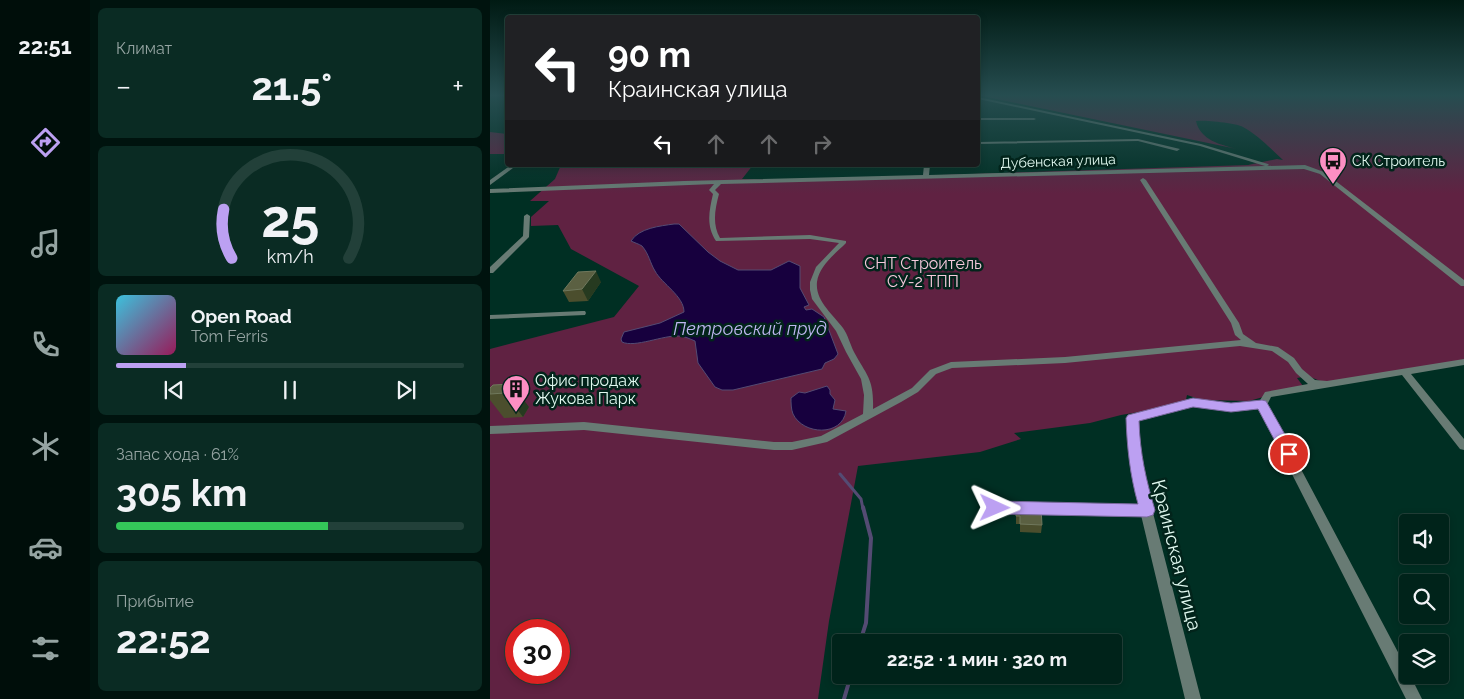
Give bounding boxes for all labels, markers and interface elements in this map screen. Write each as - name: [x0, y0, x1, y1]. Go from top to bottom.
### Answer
- text: 22:51: [18, 33, 72, 59]
- text: 90 m: [608, 34, 691, 75]
- icon: left: [525, 35, 590, 100]
- text: Климат: [116, 39, 172, 58]
- text: 21.5°: [251, 64, 332, 109]
- text: −: [116, 70, 131, 103]
- text: +: [452, 70, 464, 103]
- text: Краинская улица: [608, 76, 788, 102]
- icon: directions: [28, 125, 63, 160]
- icon: left: [649, 130, 677, 158]
- icon: ahead: [702, 130, 730, 158]
- icon: ahead: [755, 130, 783, 158]
- icon: right: [808, 130, 836, 158]
- bus stop icon: СК Строитель: [1318, 146, 1348, 185]
- street label: Дубенская улица: [1000, 151, 1116, 171]
- place label: СК Строитель: [1352, 153, 1445, 169]
- text: 25: [261, 188, 319, 249]
- icon: music: [28, 226, 63, 261]
- text: km/h: [266, 246, 314, 267]
- park label: СНТ Строитель СУ-2 ТПП: [864, 254, 982, 291]
- text: Open Road: [191, 305, 292, 327]
- water label: Петровский пруд: [673, 318, 827, 339]
- icon: phone: [28, 327, 63, 362]
- text: Tom Ferris: [191, 327, 268, 346]
- place label: Офис продаж Жукова Парк: [535, 371, 640, 408]
- building icon: Офис продаж Жукова Парк: [501, 374, 531, 413]
- icon: previous: [160, 376, 188, 404]
- icon: pause: [276, 376, 304, 404]
- icon: next: [392, 376, 420, 404]
- icon: climate: [28, 429, 63, 464]
- pin: [1268, 433, 1310, 475]
- icon: arrive: [1275, 440, 1303, 468]
- text: Запас хода · 61%: [116, 445, 239, 464]
- text: 305 km: [116, 470, 247, 515]
- street label: Краинская улица: [1148, 477, 1206, 633]
- position arrow: [968, 481, 1020, 533]
- map controls: [1399, 514, 1449, 684]
- button: sound: [1399, 514, 1449, 564]
- icon: car: [28, 530, 63, 565]
- button: search: [1399, 574, 1449, 624]
- text: Прибытие: [116, 592, 194, 611]
- text: 22:52: [116, 617, 211, 662]
- speed limit sign: 30: [505, 619, 570, 684]
- icon: filters: [28, 631, 63, 666]
- button: layers: [1399, 634, 1449, 684]
- text: 22:52 · 1 мин · 320 m: [887, 648, 1067, 670]

